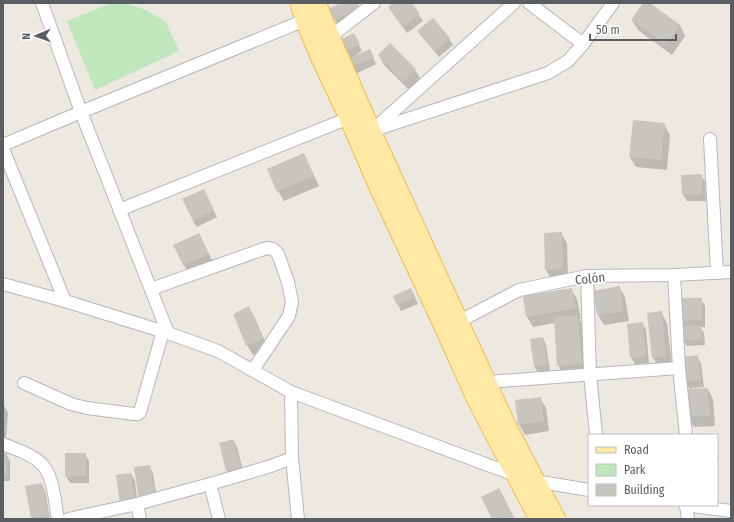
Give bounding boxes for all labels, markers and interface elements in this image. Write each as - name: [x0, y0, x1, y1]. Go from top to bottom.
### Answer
- north arrow: [16, 16, 56, 56]
- scale bar: [590, 16, 676, 42]
- text: 50 m: [596, 23, 620, 37]
- text: N: [20, 33, 33, 40]
- street label: Colón: [574, 269, 606, 288]
- legend: [588, 434, 718, 506]
- text: Road: [624, 443, 649, 457]
- text: Park: [624, 463, 646, 477]
- text: Building: [624, 483, 665, 497]

